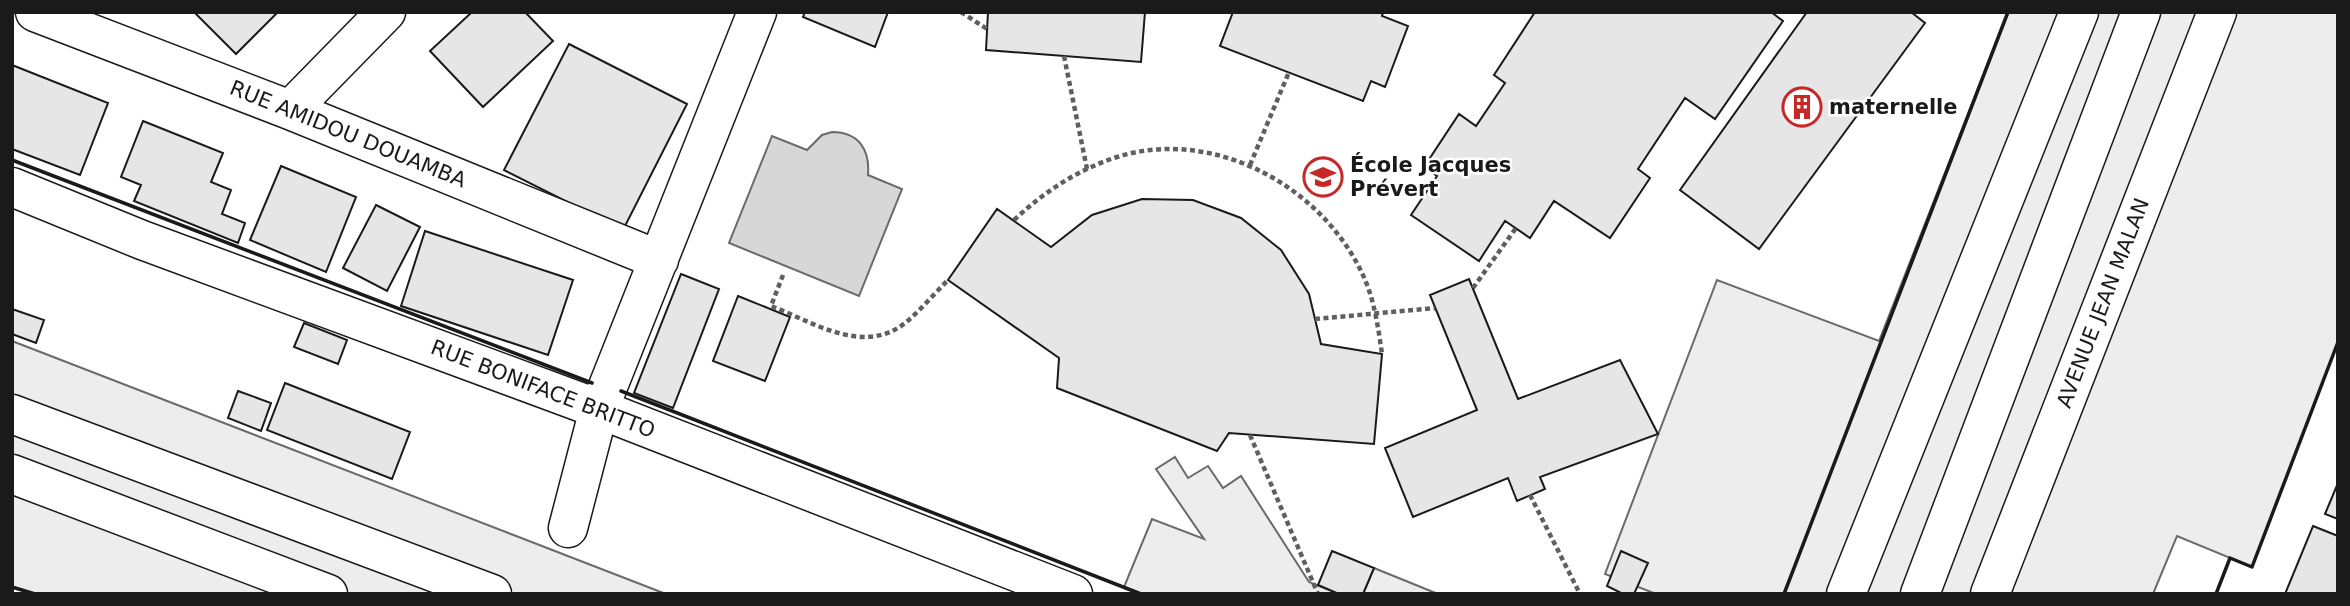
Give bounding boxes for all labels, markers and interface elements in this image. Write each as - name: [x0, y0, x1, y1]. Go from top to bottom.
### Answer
- street label: RUE AMIDOU DOUAMBA: [226, 76, 470, 193]
- building icon: maternelle: [1781, 86, 1823, 128]
- place label: maternelle: [1829, 95, 1958, 119]
- place label: École Jacques Prévert: [1350, 152, 1511, 201]
- school or university icon: École Jacques Prévert: [1302, 156, 1344, 198]
- street label: AVENUE JEAN MALAN: [2052, 195, 2154, 411]
- street label: RUE BONIFACE BRITTO: [428, 335, 658, 443]

